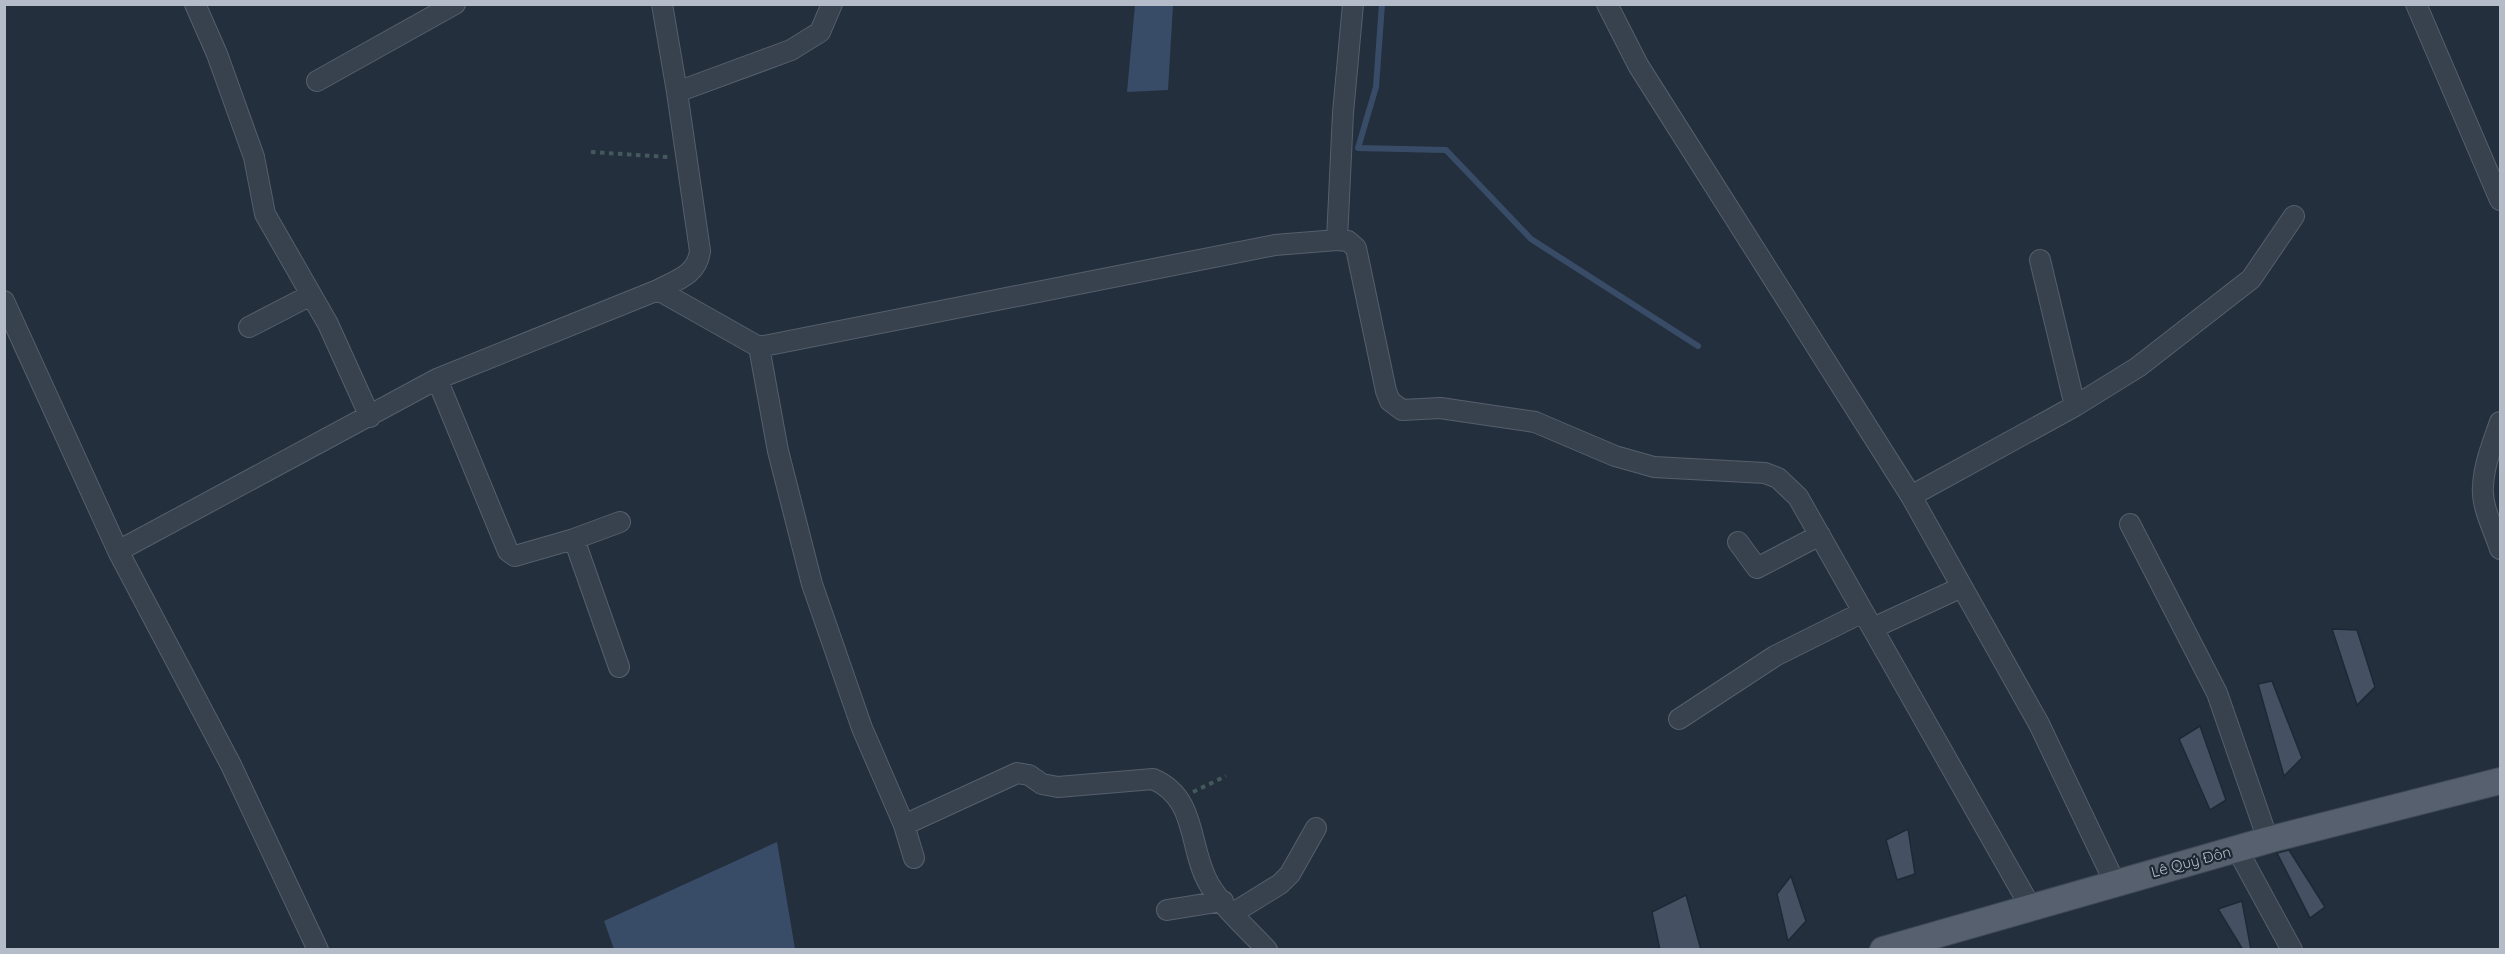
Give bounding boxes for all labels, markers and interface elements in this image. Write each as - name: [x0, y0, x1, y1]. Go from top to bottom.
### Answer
- street label: Lê Quý Đôn: [2149, 842, 2233, 881]

